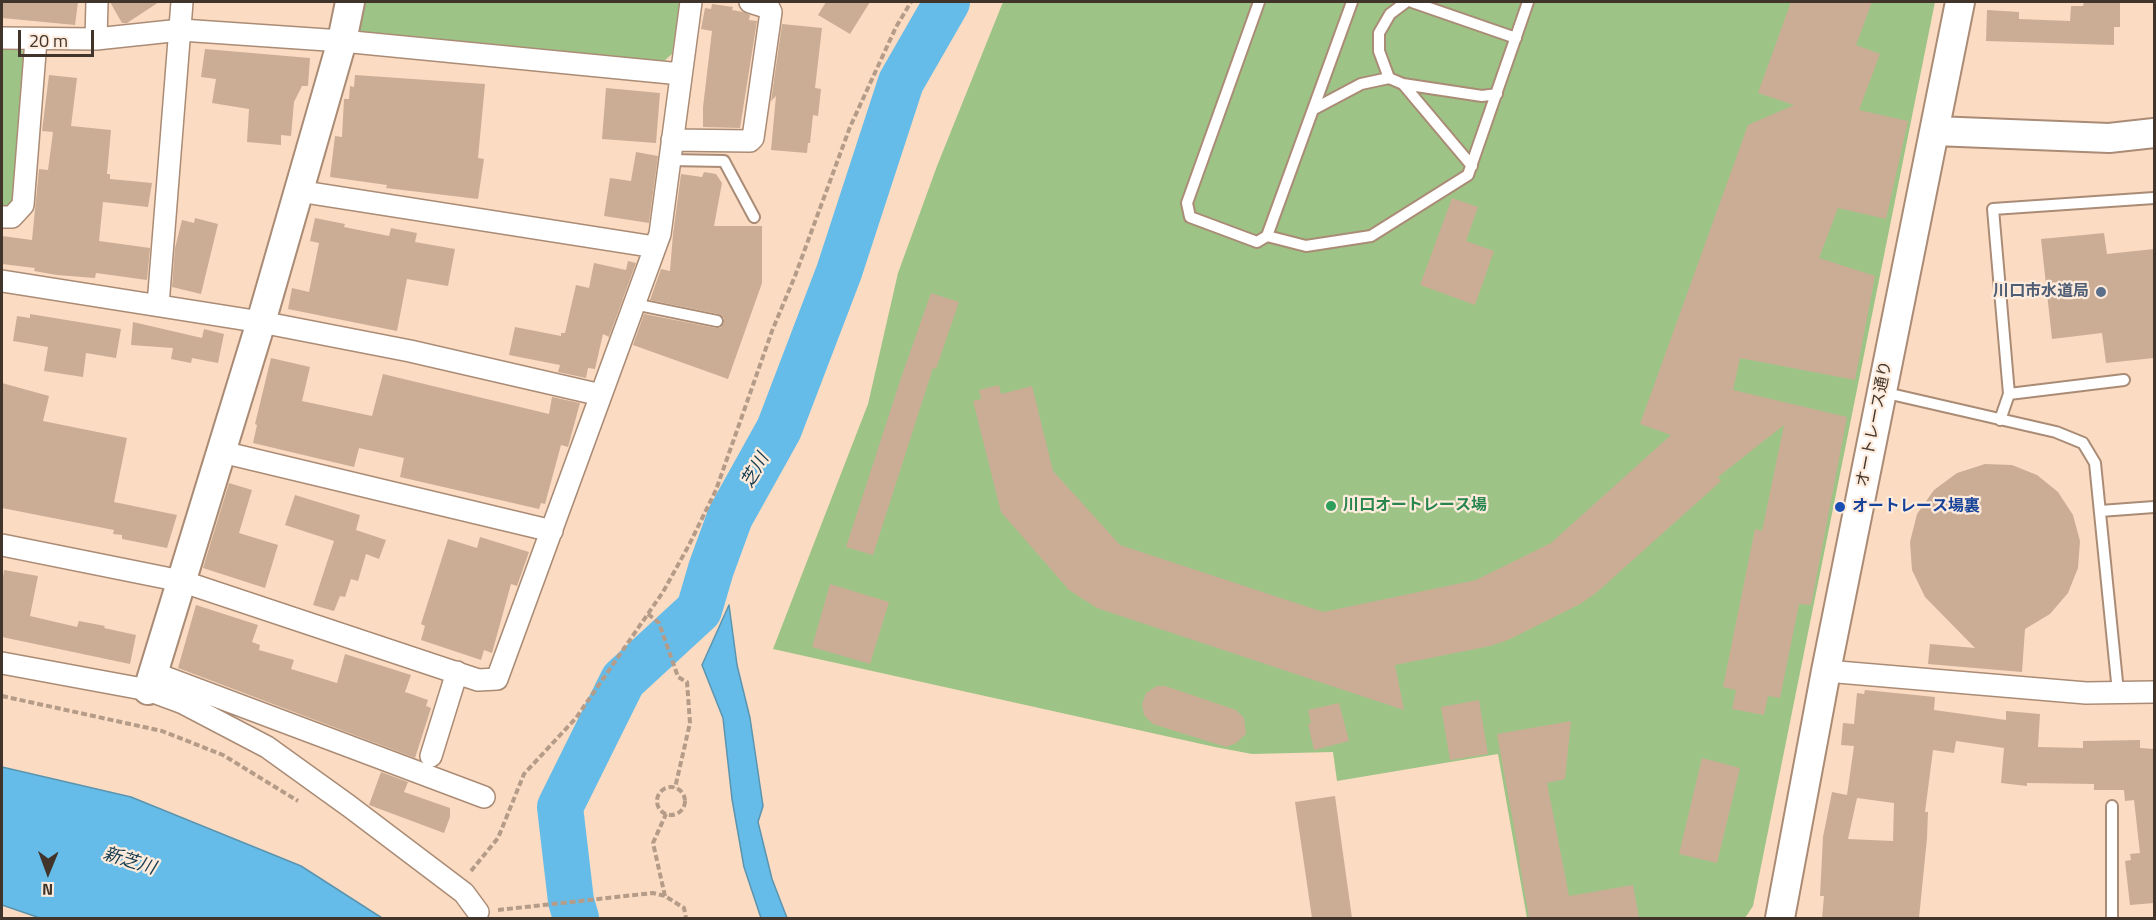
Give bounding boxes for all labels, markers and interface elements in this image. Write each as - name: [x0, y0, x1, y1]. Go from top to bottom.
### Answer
- scale bar: [21, 18, 98, 56]
- text: 20 m: [29, 27, 68, 54]
- place label: 川口市水道局: [1993, 282, 2089, 302]
- marker: 川口市水道局: [2094, 285, 2108, 299]
- street label: オートレース通り: [1853, 359, 1897, 489]
- water label: 芝川: [738, 450, 774, 492]
- place label: 川口オートレース場: [1343, 496, 1487, 516]
- place label: オートレース場裏: [1852, 497, 1980, 517]
- marker: 川口オートレース場: [1324, 499, 1338, 513]
- marker: オートレース場裏: [1833, 500, 1847, 514]
- north arrow: [18, 842, 78, 902]
- water label: 新芝川: [100, 844, 158, 880]
- text: N: [42, 878, 53, 902]

